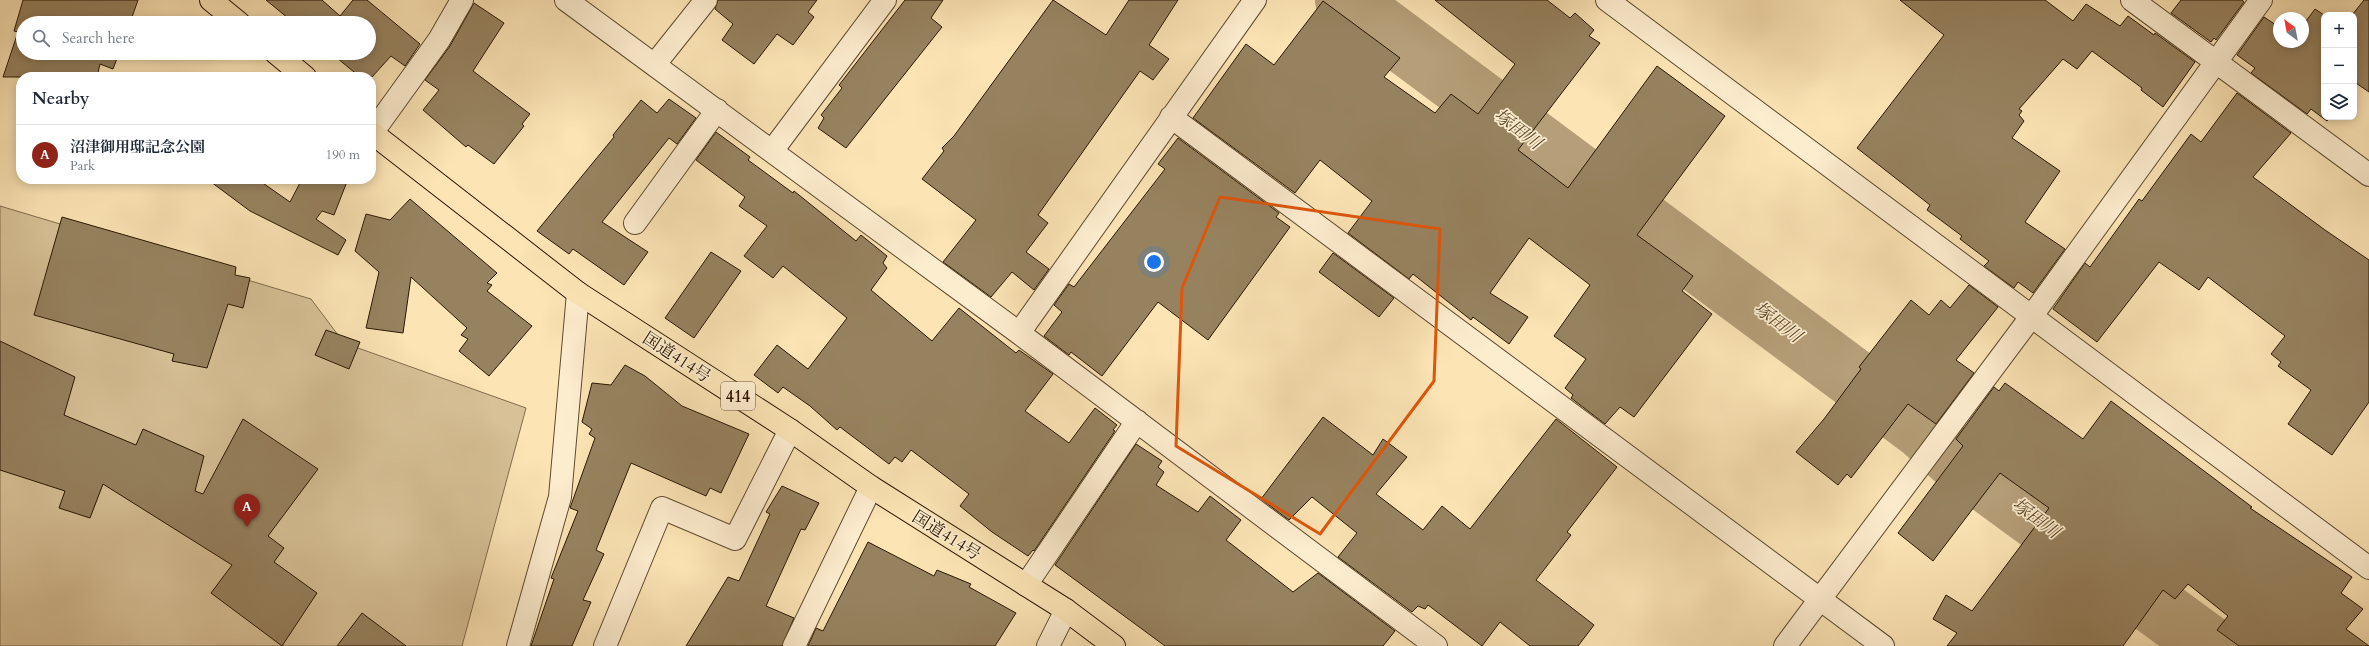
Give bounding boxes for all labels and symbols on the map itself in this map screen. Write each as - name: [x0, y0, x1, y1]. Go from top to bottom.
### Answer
- north arrow: [2273, 12, 2309, 48]
- water label: 塚田川: [1489, 103, 1548, 157]
- your location: [1144, 252, 1164, 272]
- water label: 塚田川: [1749, 296, 1808, 350]
- street label: 国道414号: [638, 327, 715, 388]
- road number: 414: [721, 382, 755, 410]
- water label: 塚田川: [2007, 492, 2067, 546]
- pin: A: [234, 494, 260, 527]
- street label: 国道414号: [908, 505, 986, 566]

